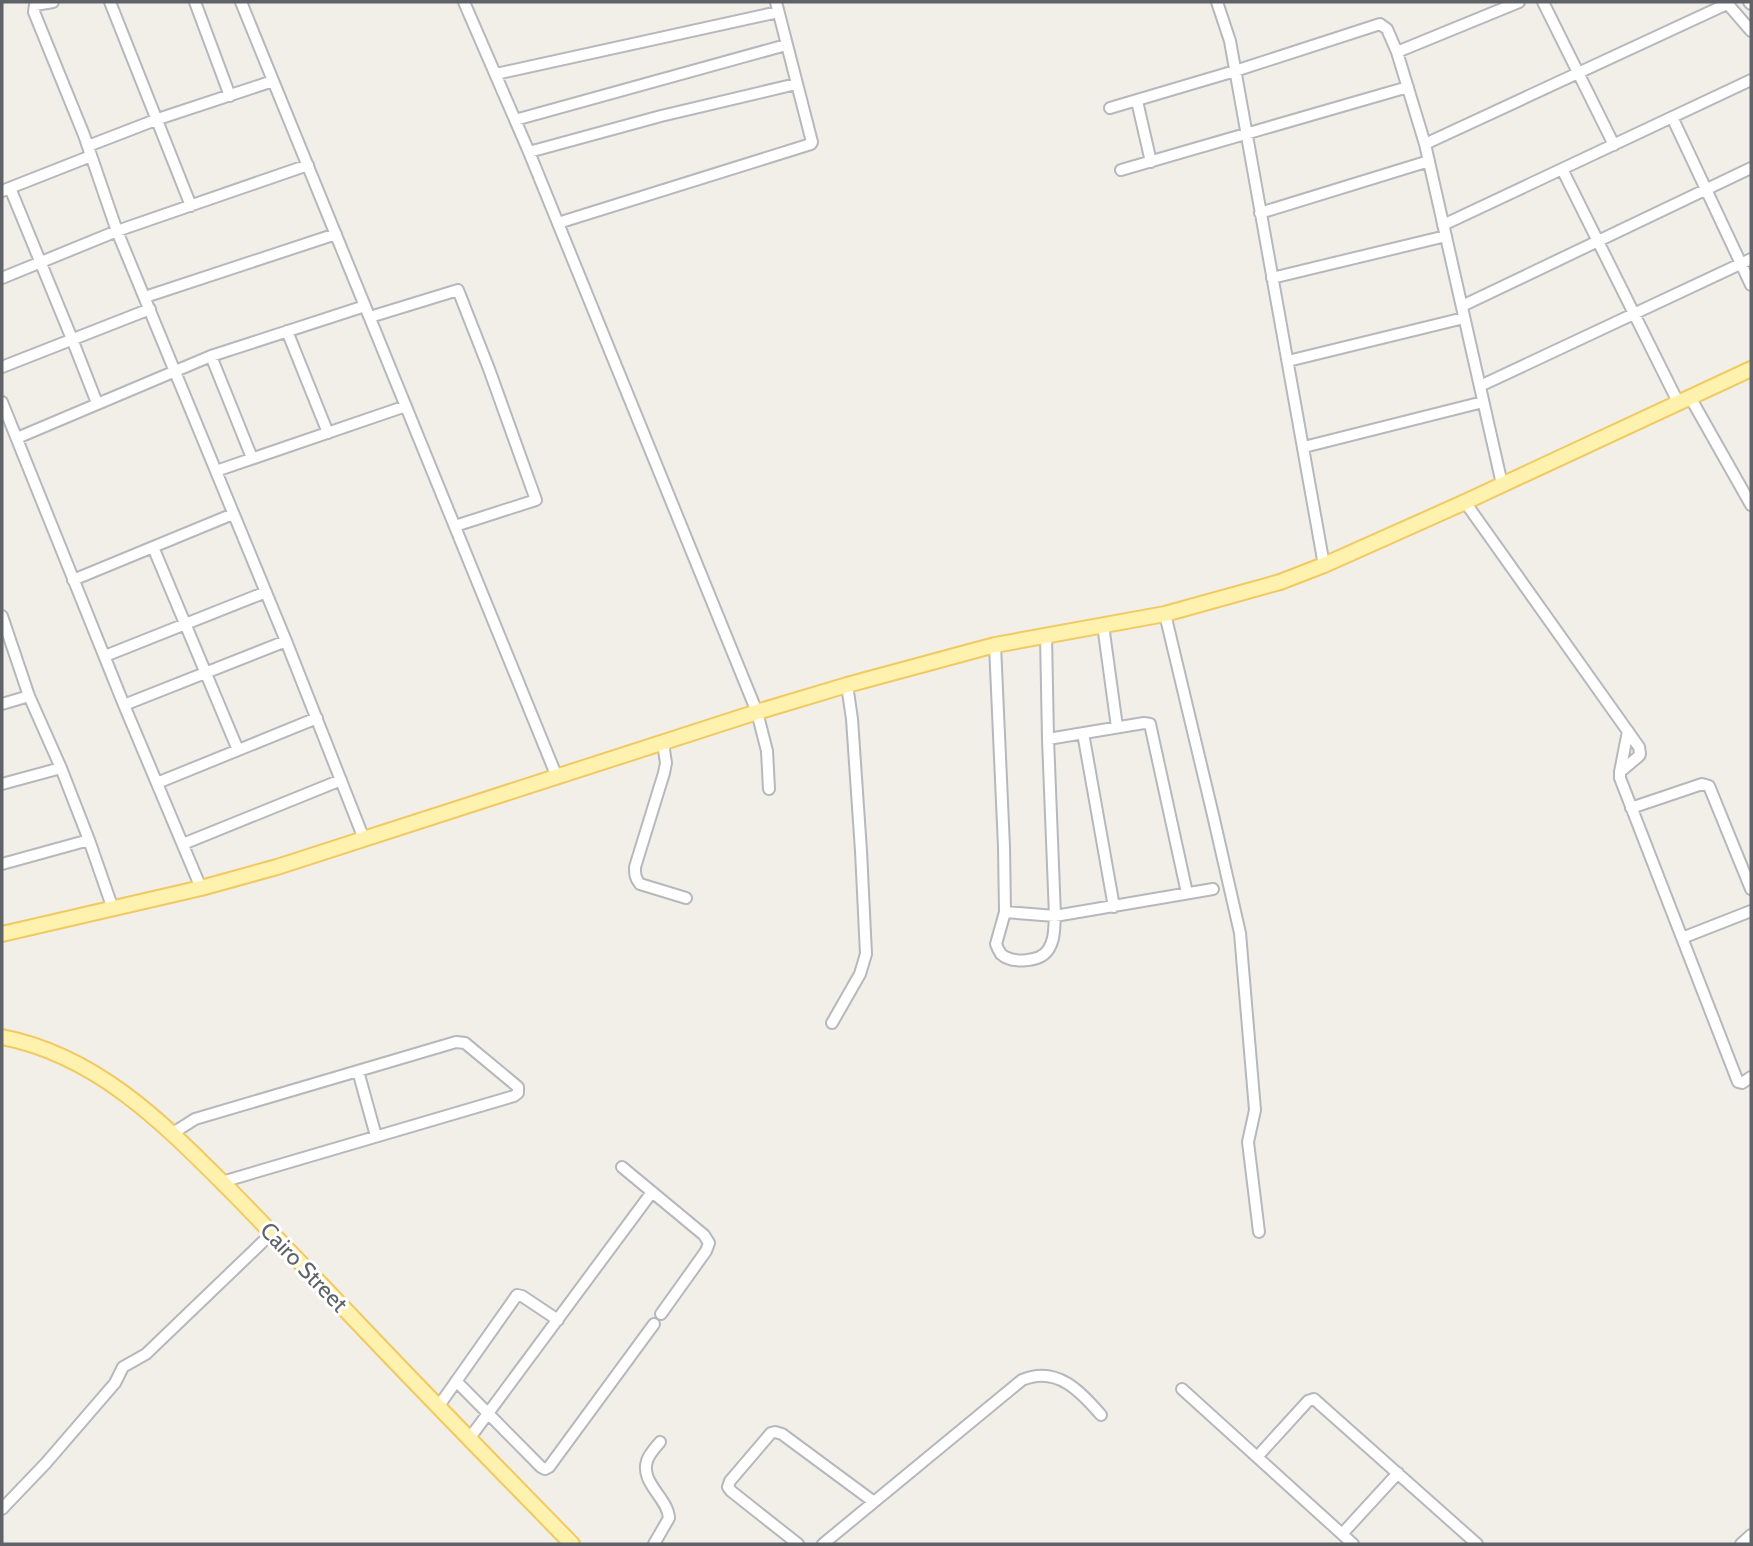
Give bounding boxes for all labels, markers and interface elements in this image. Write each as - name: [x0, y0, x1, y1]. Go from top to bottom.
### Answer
- street label: Cairo Street: [254, 1216, 354, 1318]

